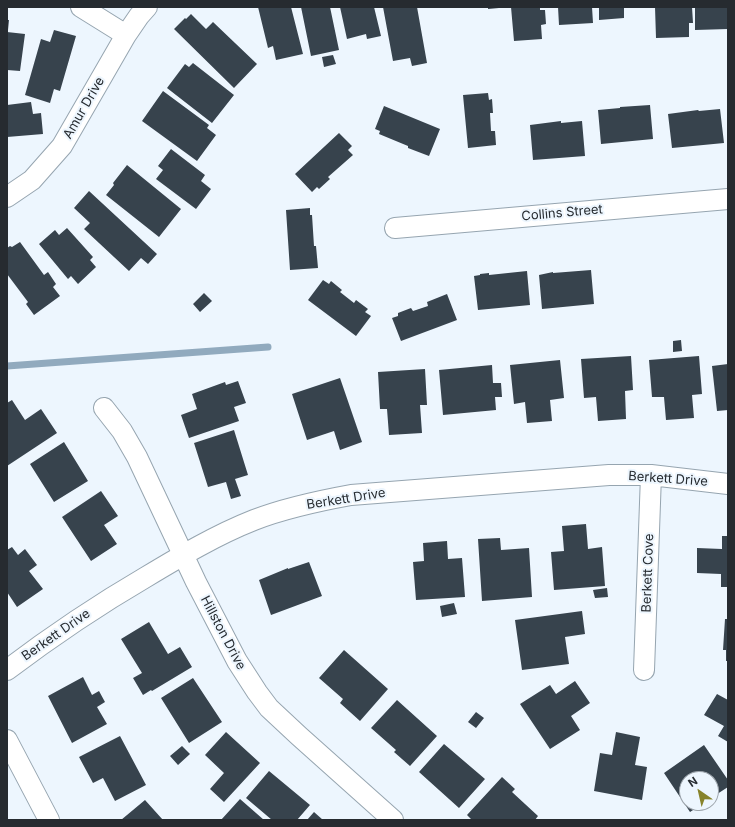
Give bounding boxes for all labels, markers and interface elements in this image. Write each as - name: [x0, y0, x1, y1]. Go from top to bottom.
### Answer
- street label: Amur Drive: [60, 74, 108, 142]
- street label: Collins Street: [521, 202, 603, 224]
- street label: Berkett Drive: [628, 468, 708, 490]
- street label: Berkett Drive: [305, 485, 387, 513]
- street label: Berkett Cove: [639, 533, 657, 613]
- street label: Hillston Drive: [197, 593, 249, 673]
- street label: Berkett Drive: [19, 606, 93, 664]
- north arrow: [679, 771, 719, 811]
- text: N: [685, 774, 700, 790]

